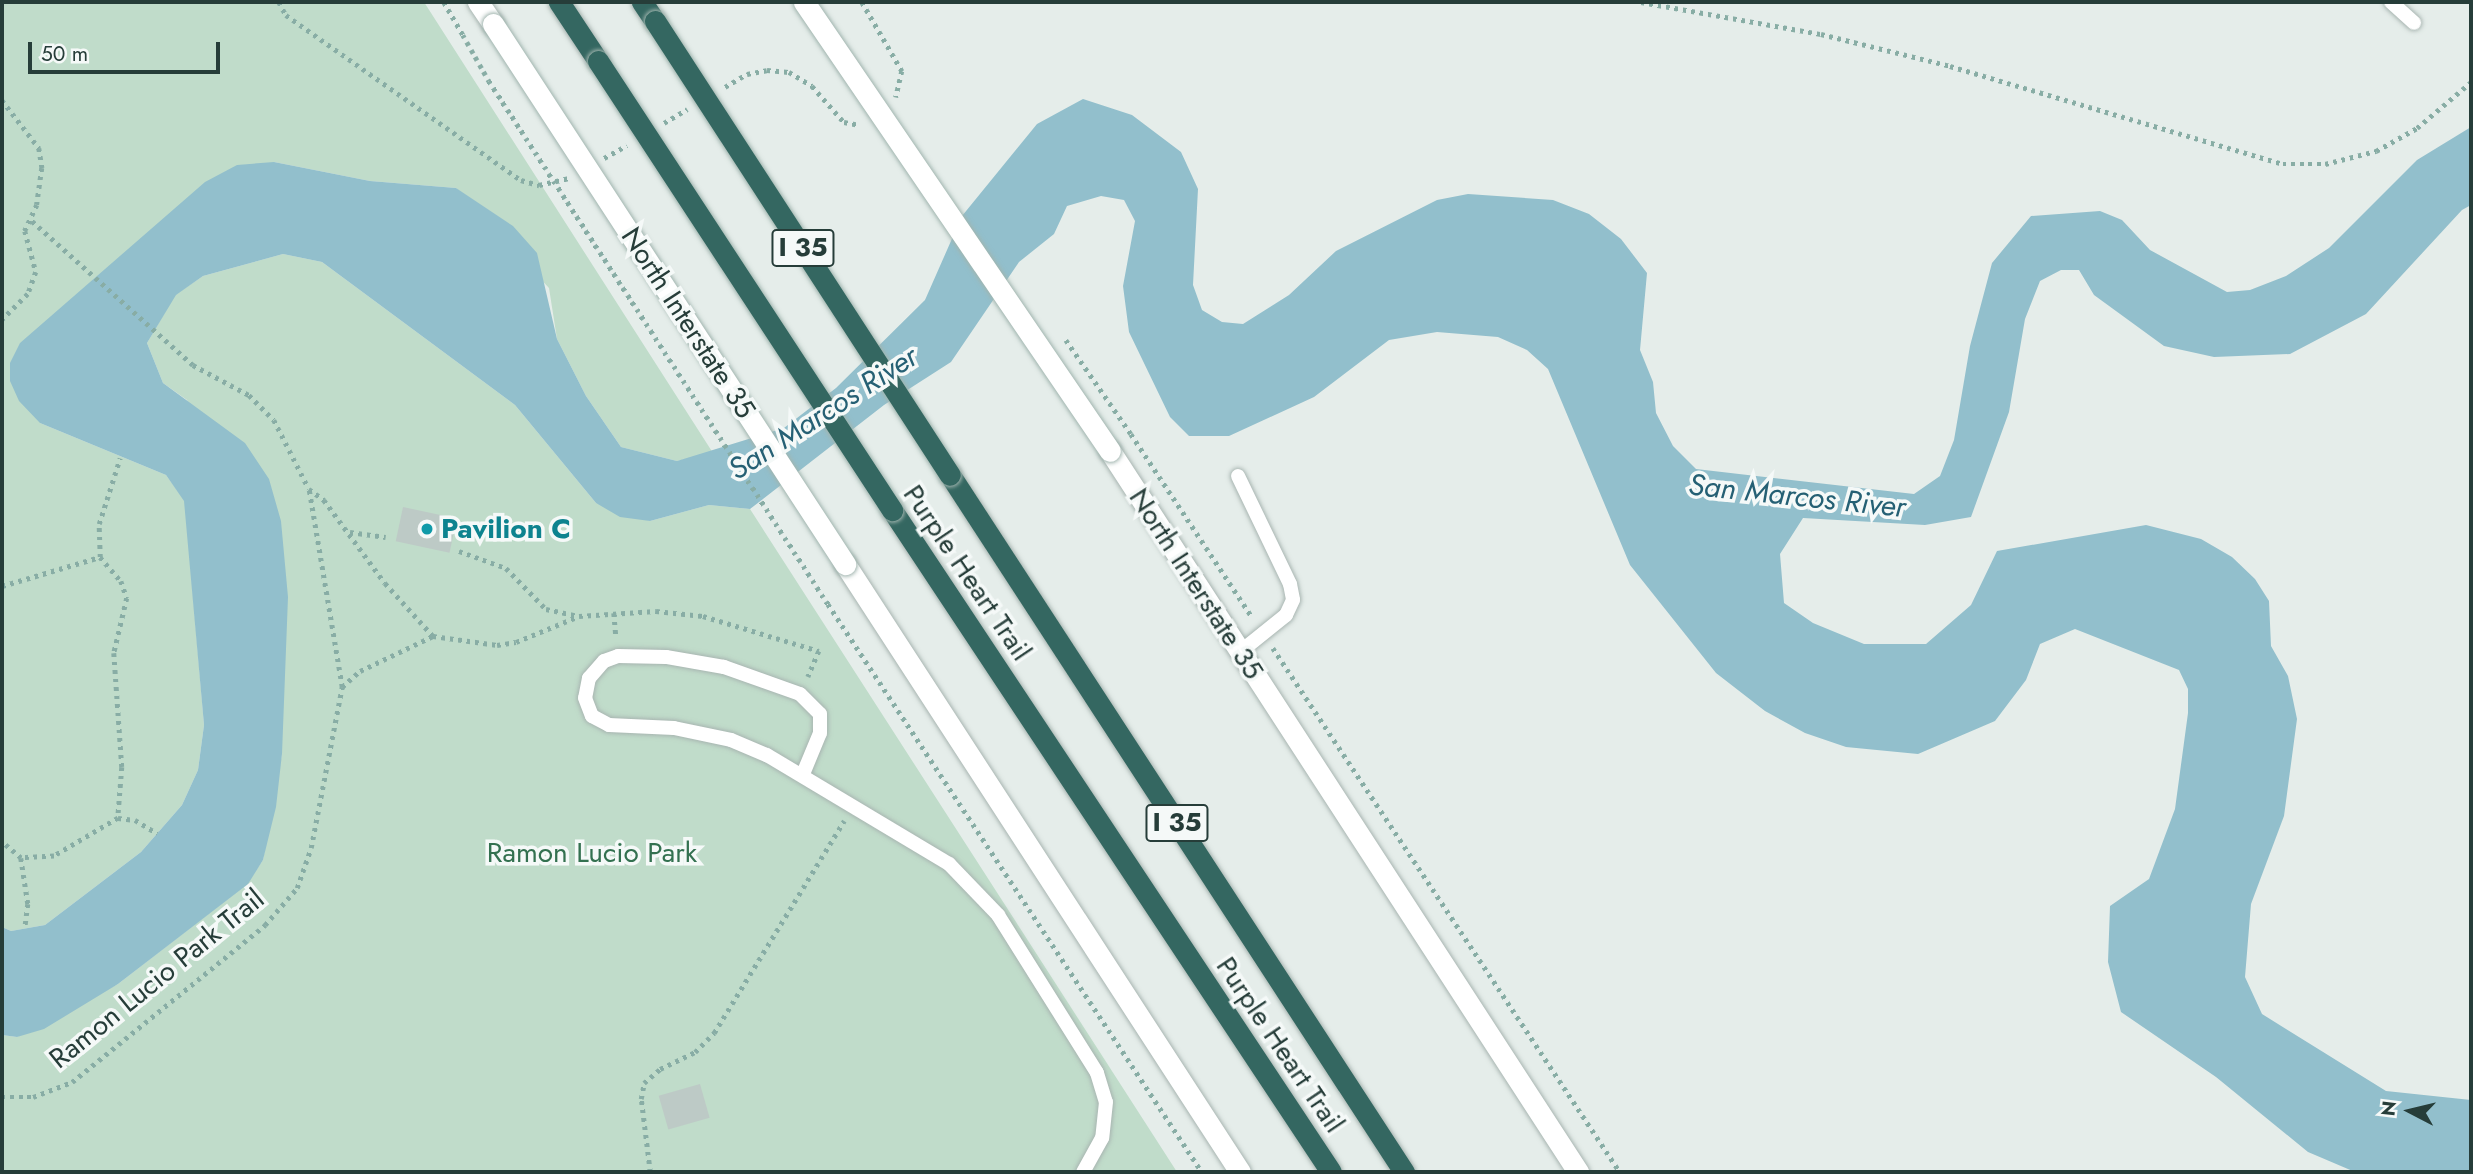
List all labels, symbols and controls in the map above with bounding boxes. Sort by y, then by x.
scale bar [32,28,224,72]
text: 50 m [41,39,88,69]
street label: North Interstate 35 [614,221,762,425]
road number: I 35 [770,226,836,270]
water label: San Marcos River [722,338,924,488]
water label: San Marcos River [1687,467,1907,525]
street label: Purple Heart Trail [896,479,1038,667]
street label: North Interstate 35 [1122,482,1270,686]
place label: Pavilion C [441,512,571,546]
marker: Pavilion C [419,521,435,537]
road number: I 35 [1144,800,1210,846]
park label: Ramon Lucio Park [487,836,697,870]
street label: Ramon Lucio Park Trail [43,882,271,1076]
street label: Purple Heart Trail [1209,951,1351,1139]
north arrow [2375,1076,2445,1146]
text: N [2374,1099,2403,1118]

